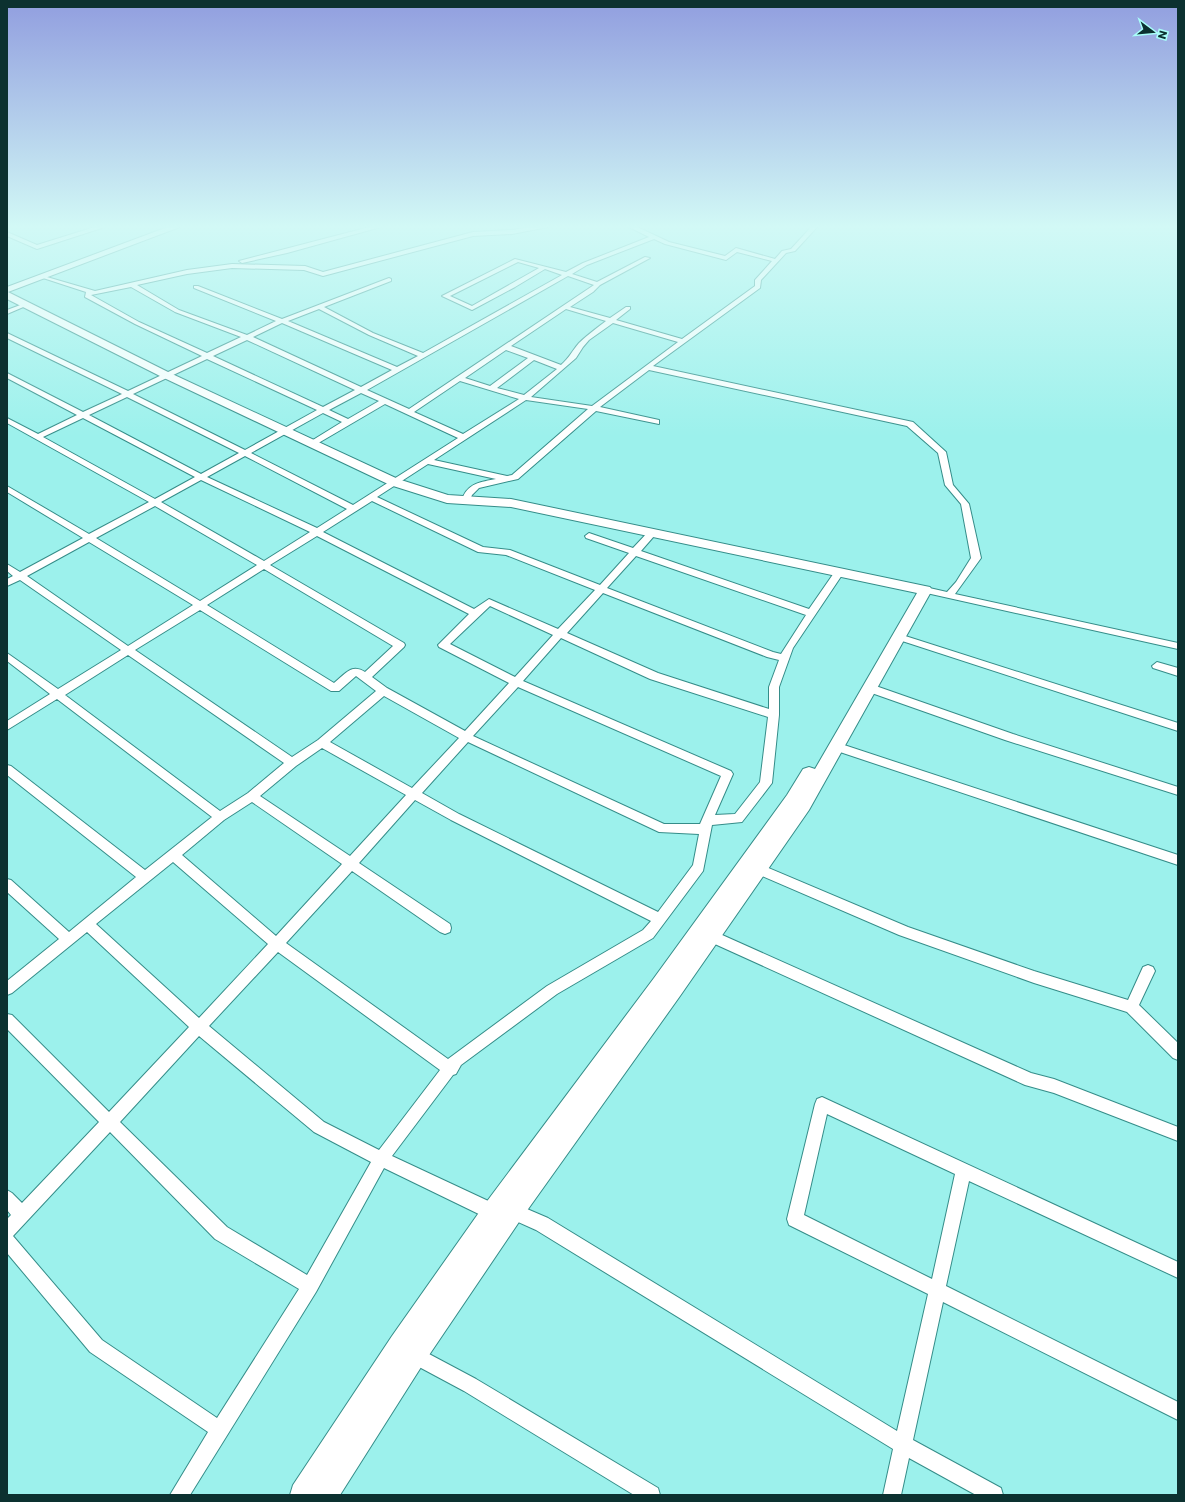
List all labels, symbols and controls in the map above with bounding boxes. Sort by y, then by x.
north arrow [1133,12,1173,52]
text: N [1154,29,1171,41]

